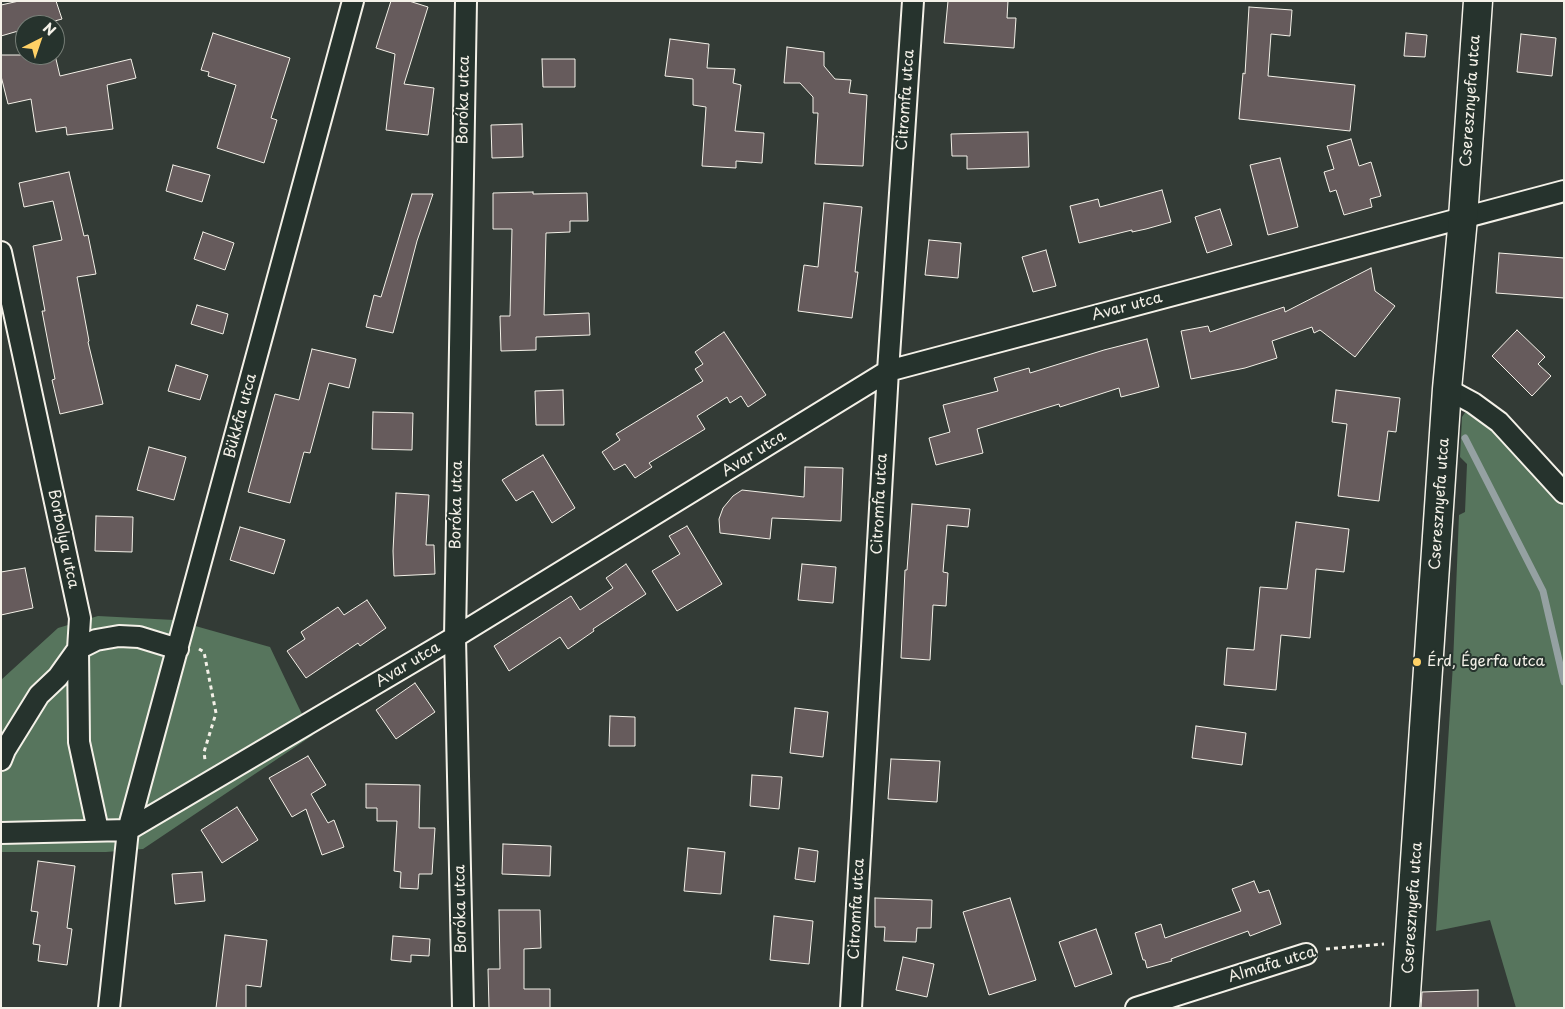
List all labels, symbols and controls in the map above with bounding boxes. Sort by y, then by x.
north arrow [15,15,65,65]
text: N [38,17,61,41]
street label: Cseresznyefa utca [1457,34,1485,168]
street label: Citromfa utca [893,49,919,151]
street label: Boróka utca [454,56,474,144]
street label: Avar utca [1090,289,1164,325]
street label: Bükkfa utca [221,372,261,460]
street label: Avar utca [719,427,789,481]
street label: Cseresznyefa utca [1426,437,1454,571]
street label: Citromfa utca [868,453,892,555]
street label: Boróka utca [447,461,467,549]
street label: Borbolya utca [44,488,82,590]
street label: Avar utca [372,639,444,691]
place label: Érd, Égerfa utca [1427,653,1545,671]
marker: Érd, Égerfa utca [1411,656,1423,668]
street label: Cseresznyefa utca [1399,841,1427,975]
street label: Citromfa utca [845,858,869,960]
street label: Boróka utca [451,865,471,953]
street label: Almafa utca [1226,943,1318,987]

